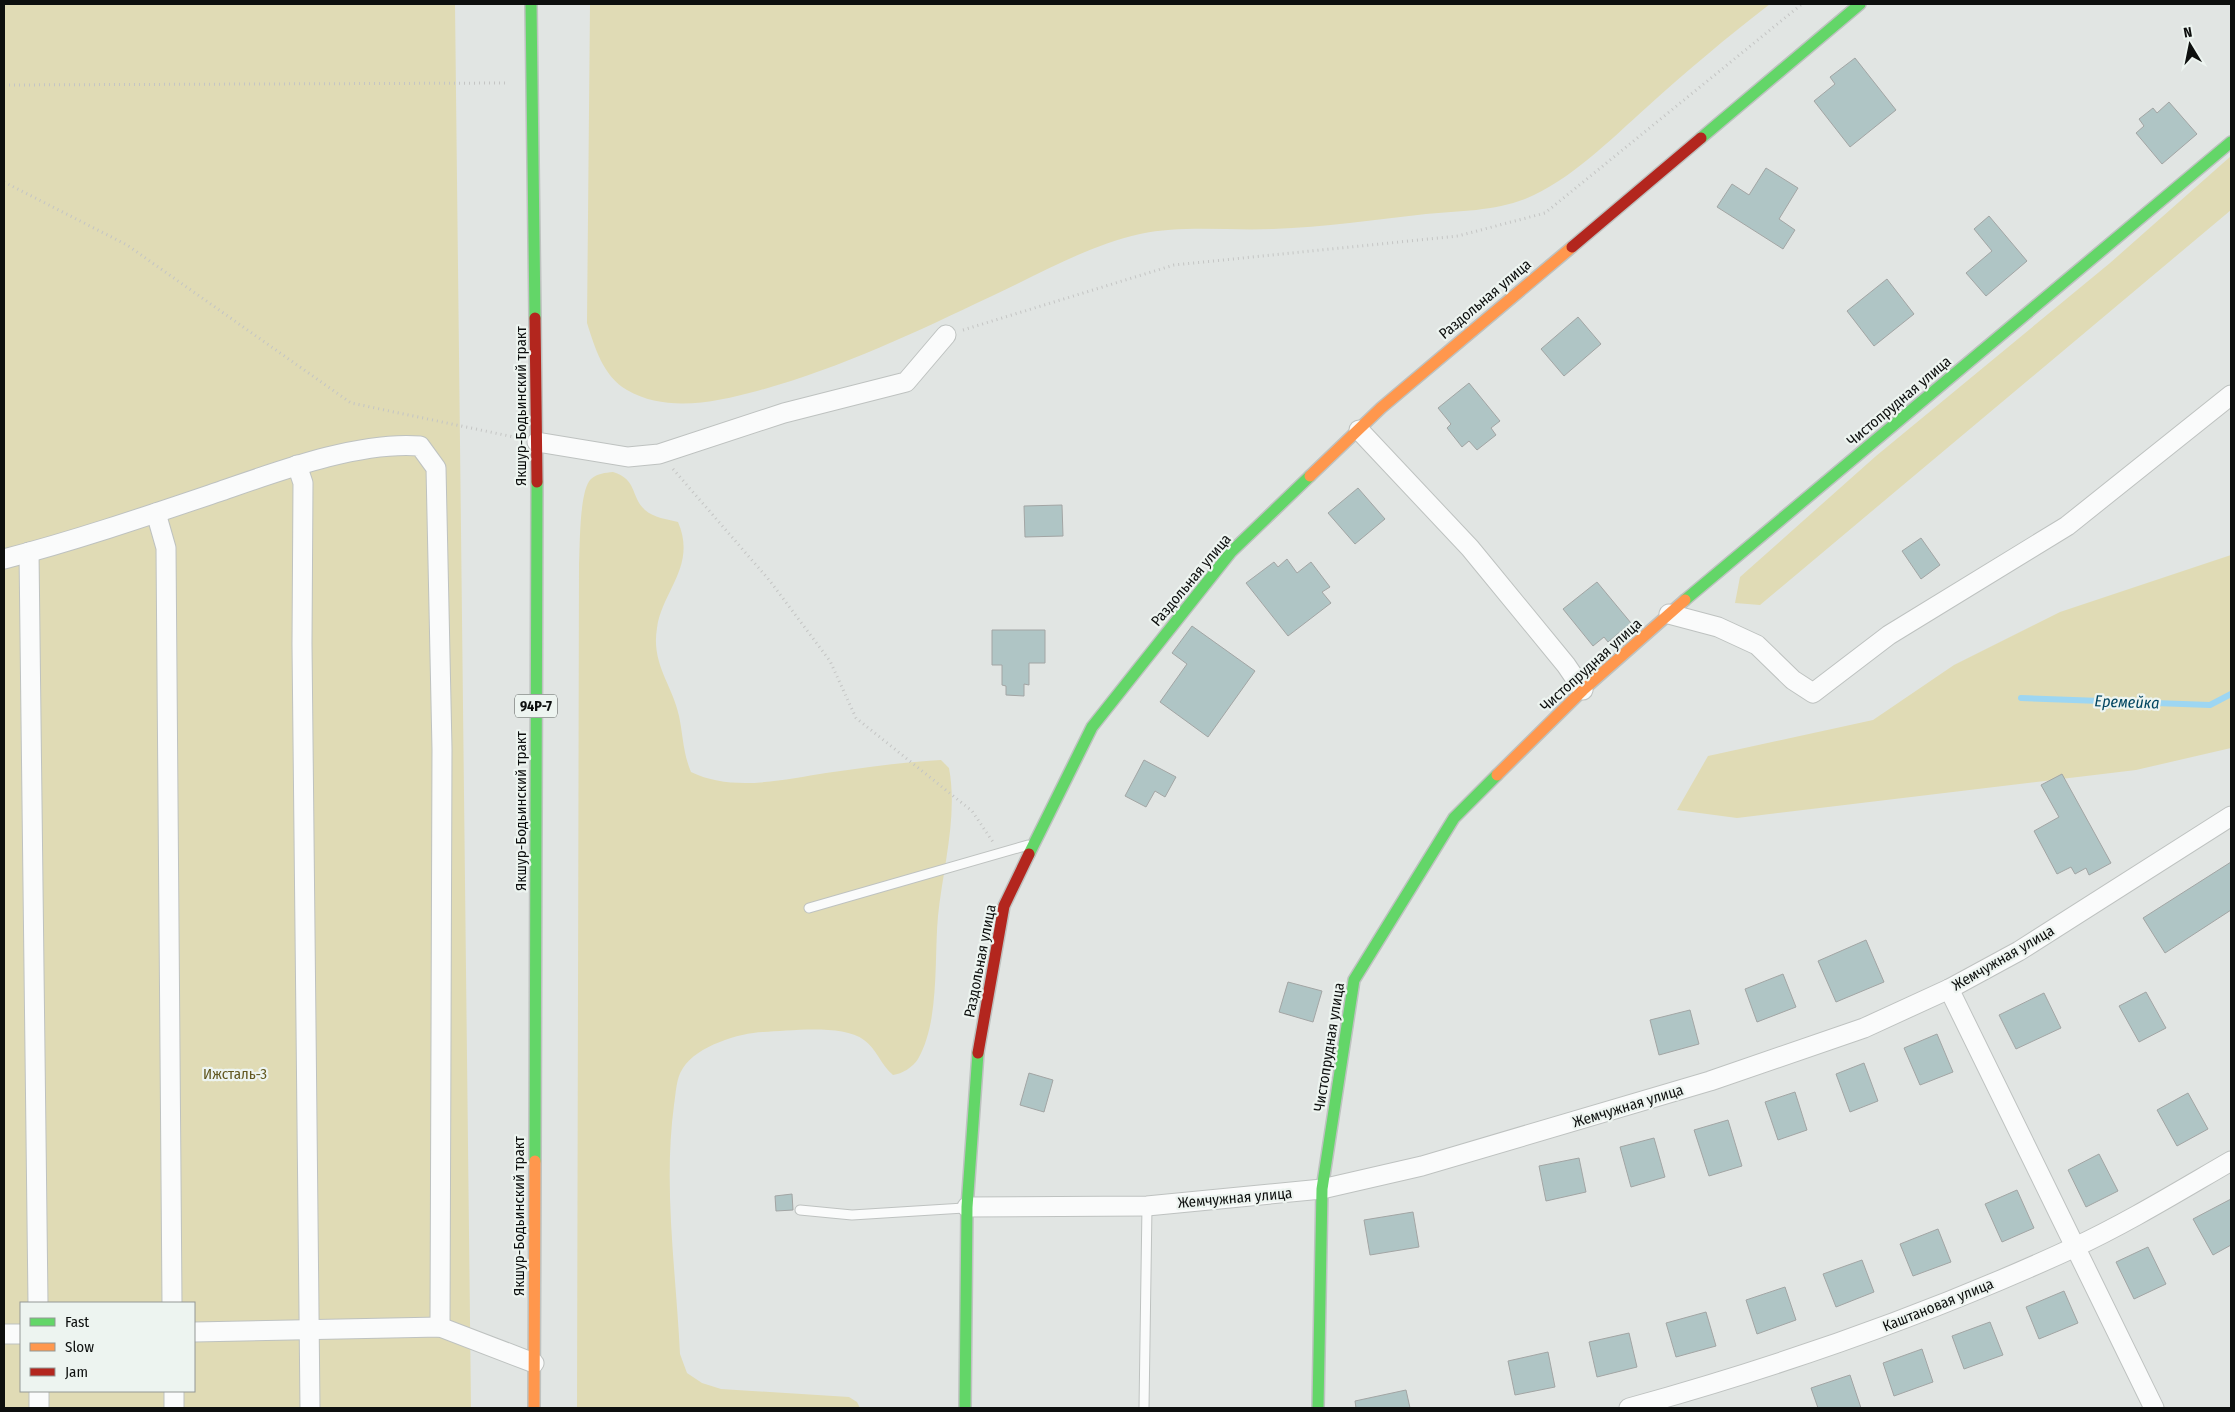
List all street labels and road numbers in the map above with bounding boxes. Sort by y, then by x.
street label: Раздольная улица [1435,255,1535,343]
street label: Якшур-Бодьинский тракт [512,325,530,486]
street label: Чистопрудная улица [1843,352,1955,450]
street label: Раздольная улица [1147,530,1235,630]
street label: Чистопрудная улица [1537,615,1645,715]
road number: 94Р-7 [515,694,557,718]
street label: Якшур-Бодьинский тракт [512,730,530,891]
street label: Раздольная улица [960,903,1000,1019]
street label: Жемчужная улица [1949,921,2057,995]
street label: Чистопрудная улица [1310,981,1348,1113]
street label: Жемчужная улица [1570,1081,1686,1131]
street label: Якшур-Бодьинский тракт [510,1135,528,1296]
street label: Жемчужная улица [1177,1184,1293,1212]
street label: Каштановая улица [1880,1275,1996,1335]

